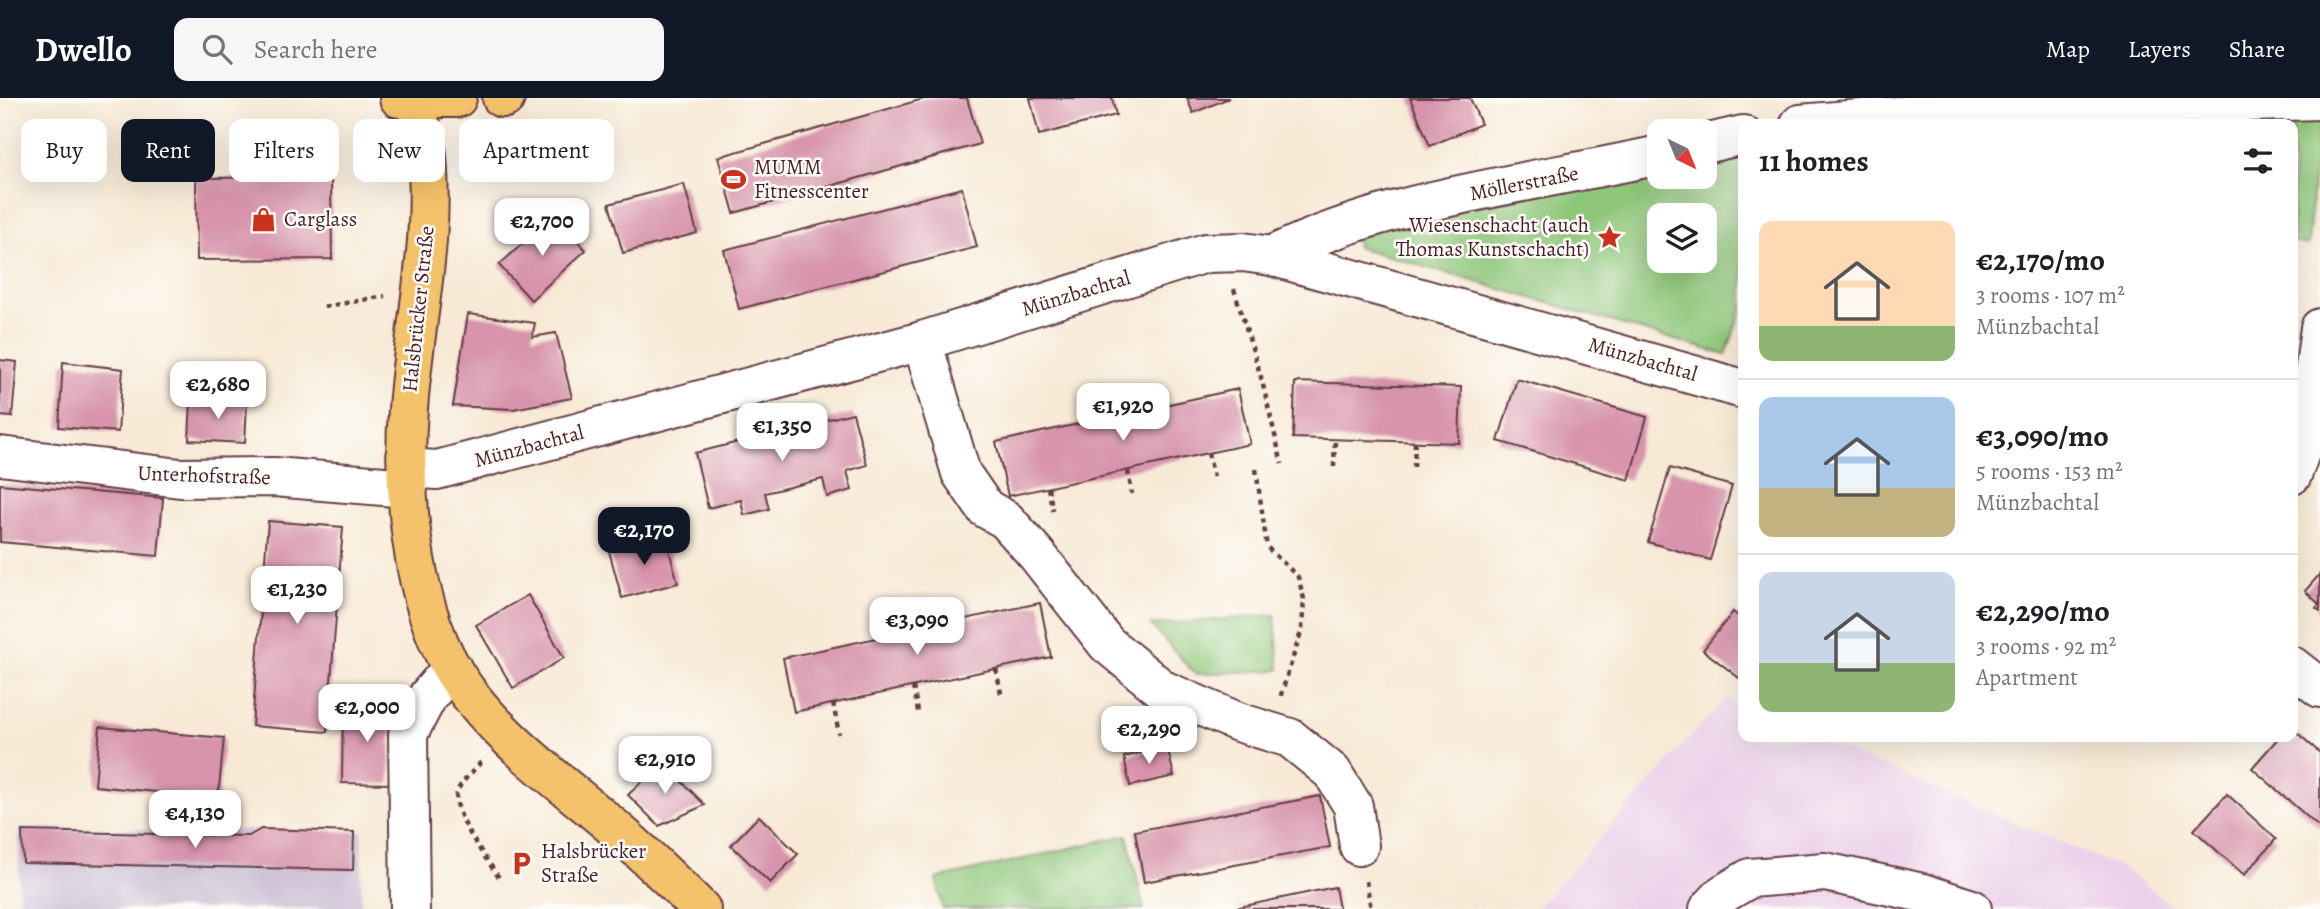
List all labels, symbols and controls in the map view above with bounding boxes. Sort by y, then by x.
search box [174,18,664,81]
text: Dwello [35,27,132,72]
icon: search [198,30,236,68]
text: Search here [254,32,377,67]
text: Map [2046,33,2090,65]
text: Layers [2128,33,2191,65]
text: Share [2229,33,2285,65]
chip: Buy [21,119,107,182]
chip: Rent [121,119,215,182]
chip: Filters [229,119,339,182]
chip: New [353,119,445,182]
chip: Apartment [459,119,614,182]
north arrow [1647,119,1717,189]
map controls [1647,119,1717,273]
text: 11 homes [1759,141,1869,181]
icon: filters [2239,142,2277,180]
place label: MUMM Fitnesscenter [754,153,869,205]
street label: Möllerstraße [1467,159,1581,207]
sports icon: MUMM Fitnesscenter [720,165,748,193]
pin: €2,700 [485,198,599,258]
button: layers [1647,203,1717,273]
shop icon: Carglass [250,205,278,233]
place label: Carglass [284,205,357,233]
text: €2,700 [510,205,574,236]
place label: Wiesenschacht (auch Thomas Kunstschacht) [1396,211,1589,263]
place icon: Wiesenschacht (auch Thomas Kunstschacht) [1595,223,1623,251]
street label: Halsbrücker Straße [395,225,441,393]
text: €2,170/mo [1976,240,2105,280]
icon: home [1815,249,1899,333]
street label: Münzbachtal [1018,263,1134,323]
text: 3 rooms · 107 m² [1976,280,2125,311]
text: Münzbachtal [1976,311,2099,342]
street label: Münzbachtal [1585,330,1701,388]
pin: €2,680 [161,362,275,421]
text: €2,680 [186,368,250,399]
pin: €1,920 [1066,384,1180,443]
text: €1,920 [1093,390,1153,421]
pin: €1,350 [725,404,839,463]
text: €1,350 [753,410,811,441]
text: €3,090/mo [1976,416,2109,456]
street label: Münzbachtal [471,418,587,474]
icon: home [1815,425,1899,509]
text: 5 rooms · 153 m² [1976,456,2123,487]
street label: Unterhofstraße [137,459,271,491]
text: Münzbachtal [1976,487,2099,518]
pin: €2,170 [587,508,701,567]
text: €2,170 [614,514,674,545]
pin: €1,230 [240,566,354,626]
text: €1,230 [267,573,327,604]
text: €2,290/mo [1976,591,2110,631]
pin: €3,090 [860,598,974,657]
icon: home [1815,600,1899,684]
text: €3,090 [885,604,949,635]
text: 3 rooms · 92 m² [1976,631,2116,662]
text: Apartment [1976,662,2078,693]
pin: €2,000 [310,684,424,744]
text: €2,000 [334,691,400,722]
pin: €2,290 [1092,706,1206,766]
text: €2,290 [1117,713,1181,744]
pin: €2,910 [608,736,722,796]
text: €2,910 [635,743,695,774]
pin: €4,130 [138,790,252,850]
text: €4,130 [165,797,225,828]
place label: Halsbrücker Straße [541,837,646,889]
parking icon: Halsbrücker Straße [507,849,535,877]

